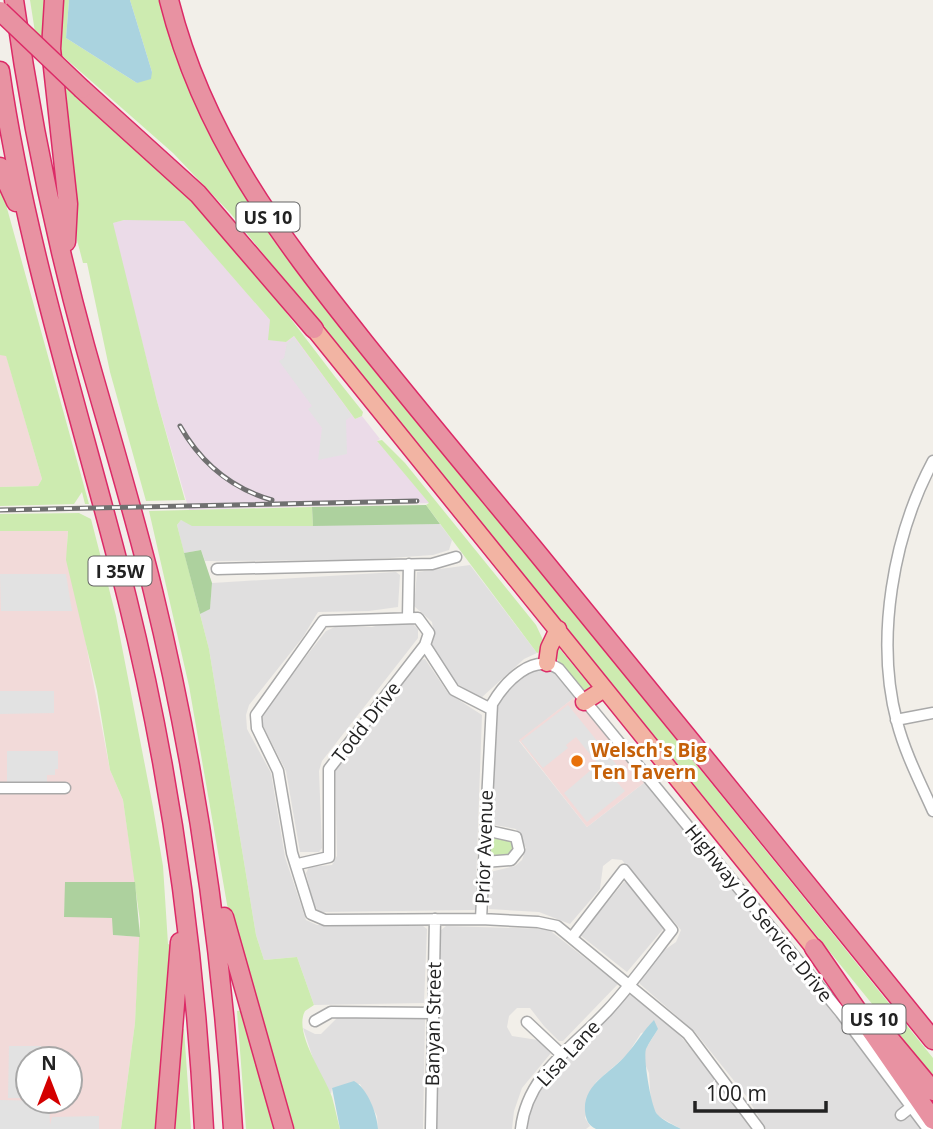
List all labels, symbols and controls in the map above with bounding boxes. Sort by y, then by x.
road number: US 10 [236,202,300,232]
road number: I 35W [88,556,152,586]
street label: Todd Drive [326,676,406,768]
place label: Welsch's Big Ten Tavern [591,737,707,785]
marker: Welsch's Big Ten Tavern [569,753,585,769]
street label: Prior Avenue [469,789,499,905]
street label: Highway 10 Service Drive [679,819,839,1007]
street label: Banyan Street [419,961,447,1086]
road number: US 10 [842,1004,906,1034]
street label: Lisa Lane [531,1014,605,1092]
north arrow [14,1045,84,1115]
text: N [41,1050,57,1076]
scale bar [695,1070,826,1114]
text: 100 m [706,1079,767,1107]

